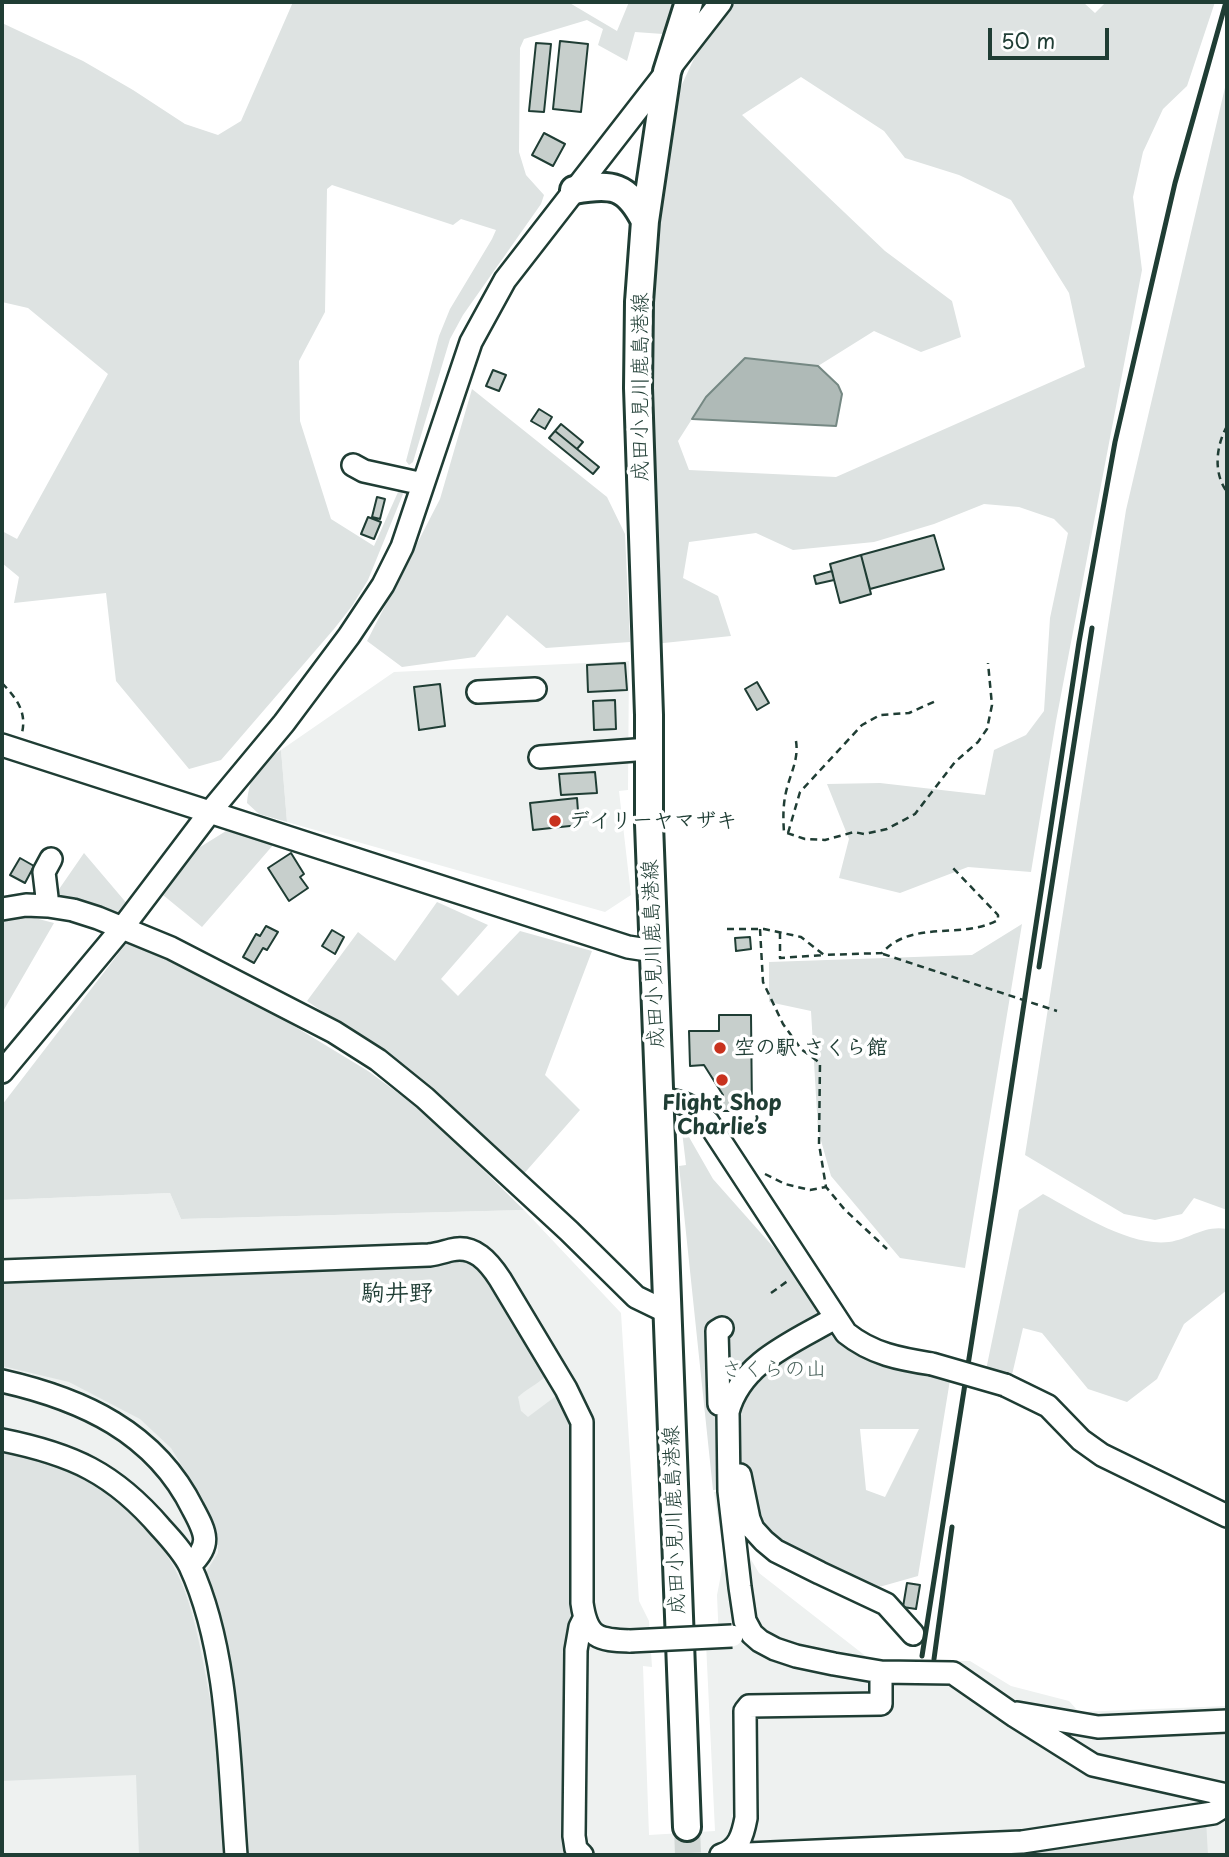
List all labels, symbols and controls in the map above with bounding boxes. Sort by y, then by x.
scale bar [991,14,1112,58]
text: 50 m [1001,24,1055,56]
street label: 成田小見川鹿島港線 [628,293,654,481]
place label: デイリーヤマザキ [569,808,737,834]
marker: デイリーヤマザキ [547,813,563,829]
street label: 成田小見川鹿島港線 [638,859,670,1049]
place label: 空の駅 さくら館 [734,1035,888,1061]
marker: 空の駅 さくら館 [712,1040,728,1056]
marker: Flight Shop Charlie’s [714,1072,730,1088]
place label: Flight Shop Charlie’s [662,1091,782,1141]
district label: 駒井野 [361,1280,433,1308]
park label: さくらの山 [722,1357,826,1383]
street label: 成田小見川鹿島港線 [659,1425,691,1615]

